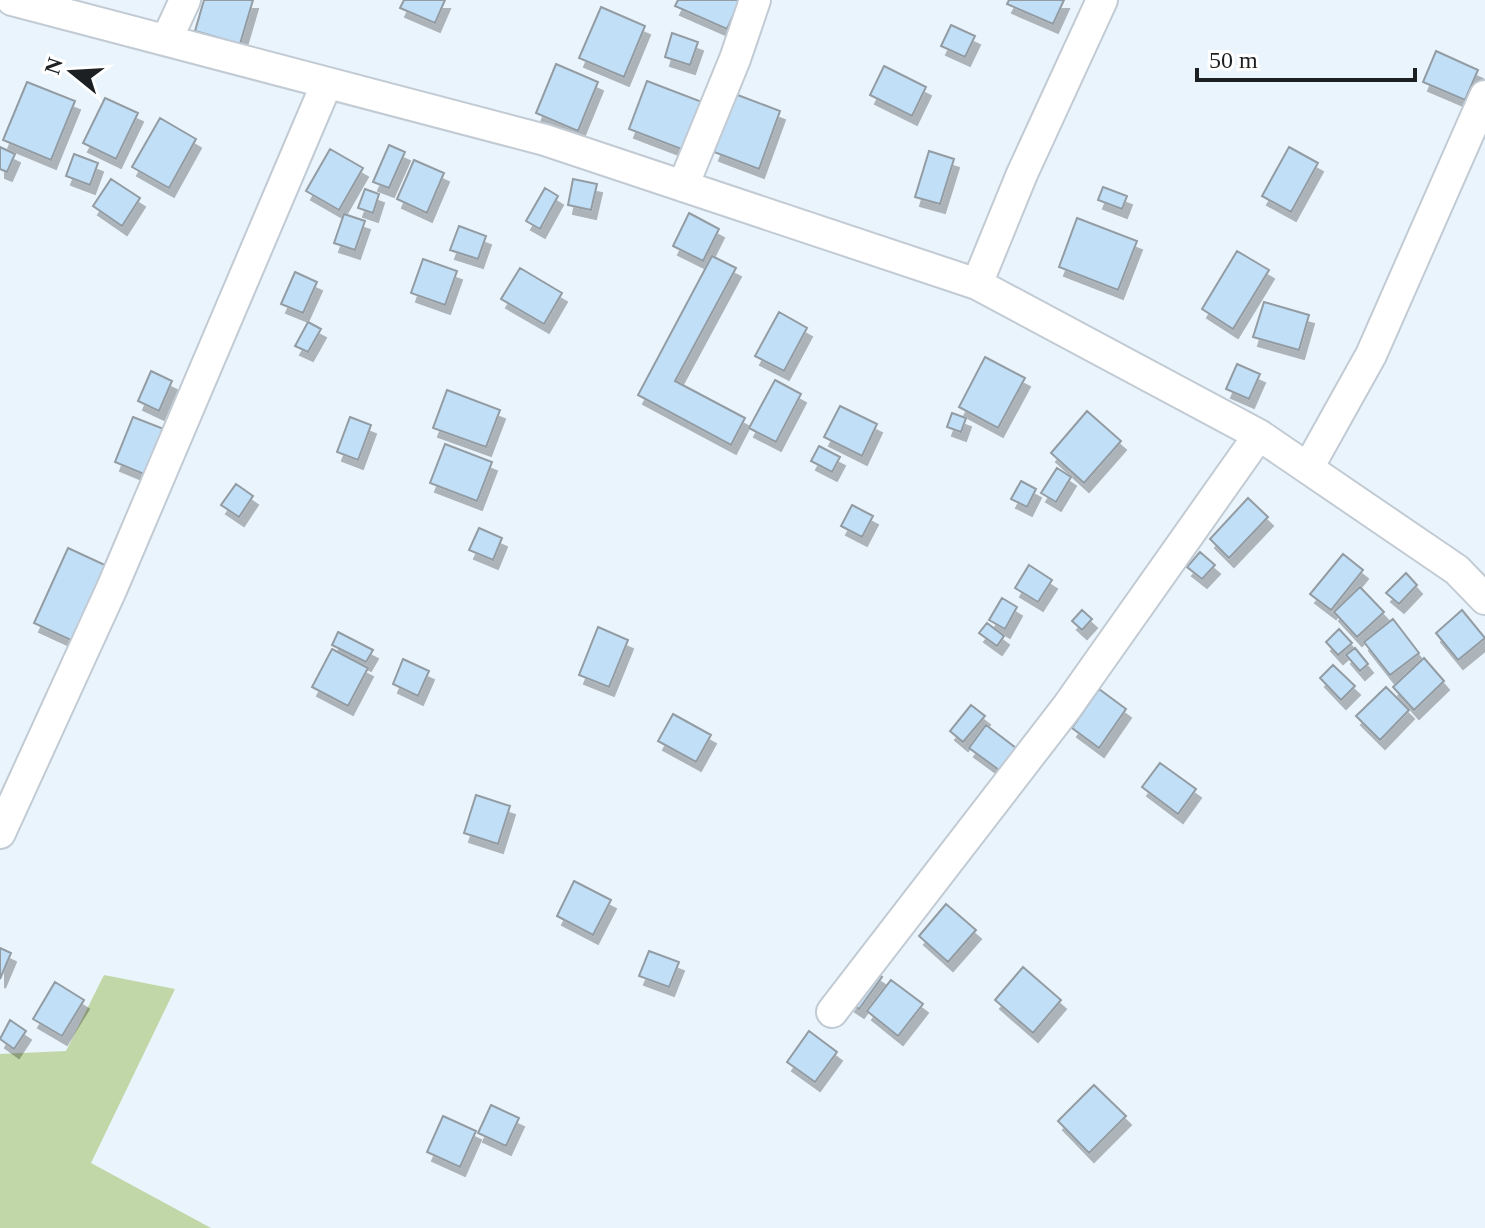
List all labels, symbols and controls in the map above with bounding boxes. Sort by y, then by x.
north arrow [32,32,112,112]
scale bar [1197,32,1415,82]
text: 50 m [1209,47,1258,73]
text: N [39,54,68,77]

